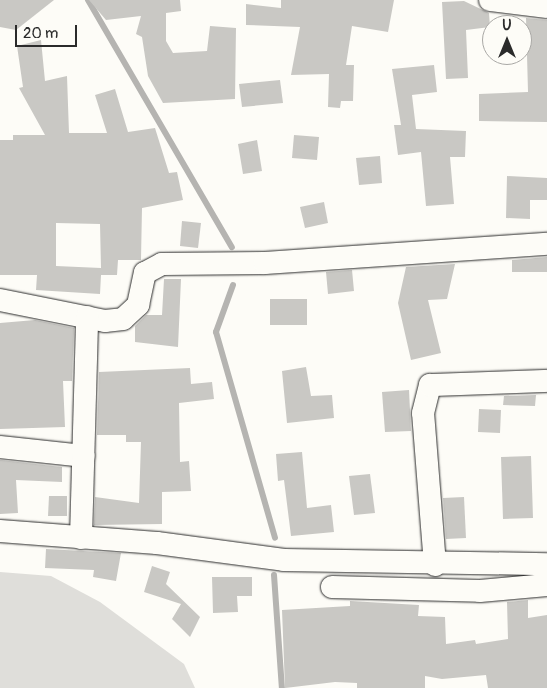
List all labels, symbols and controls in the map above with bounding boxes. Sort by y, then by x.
scale bar [18,15,80,47]
north arrow [482,15,532,65]
text: U [502,17,512,34]
text: 20 m [23,24,58,43]

